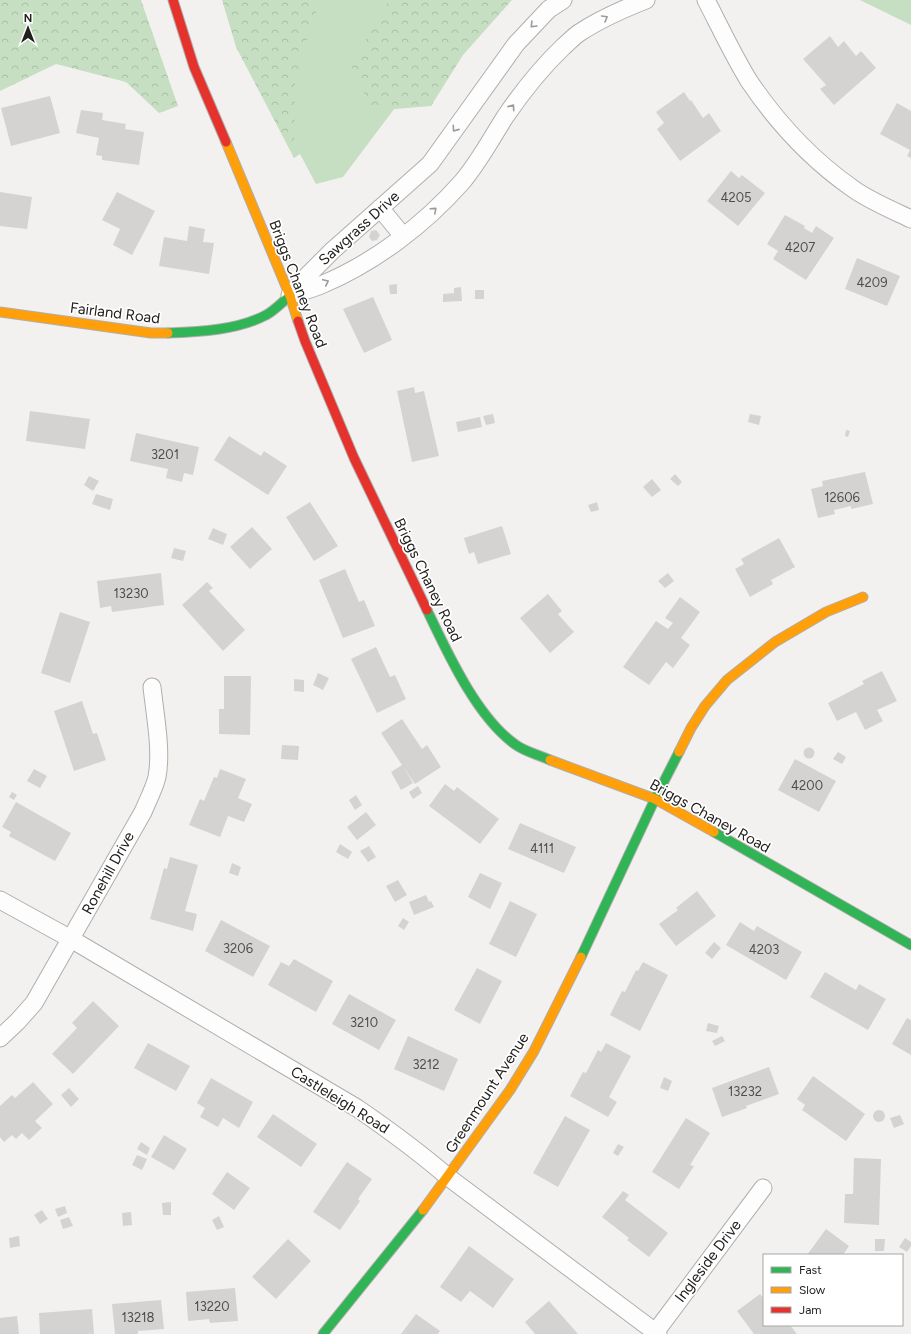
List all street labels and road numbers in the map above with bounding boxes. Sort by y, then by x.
street label: Sawgrass Drive [315,187,403,269]
street label: Briggs Chaney Road [265,218,331,350]
street label: Fairland Road [69,299,161,327]
street label: Briggs Chaney Road [390,515,466,645]
street label: Briggs Chaney Road [646,775,774,857]
street label: Ronehill Drive [78,829,138,917]
street label: Greenmount Avenue [441,1030,533,1156]
street label: Castleleigh Road [287,1062,393,1138]
street label: Ingleside Drive [671,1216,745,1306]

